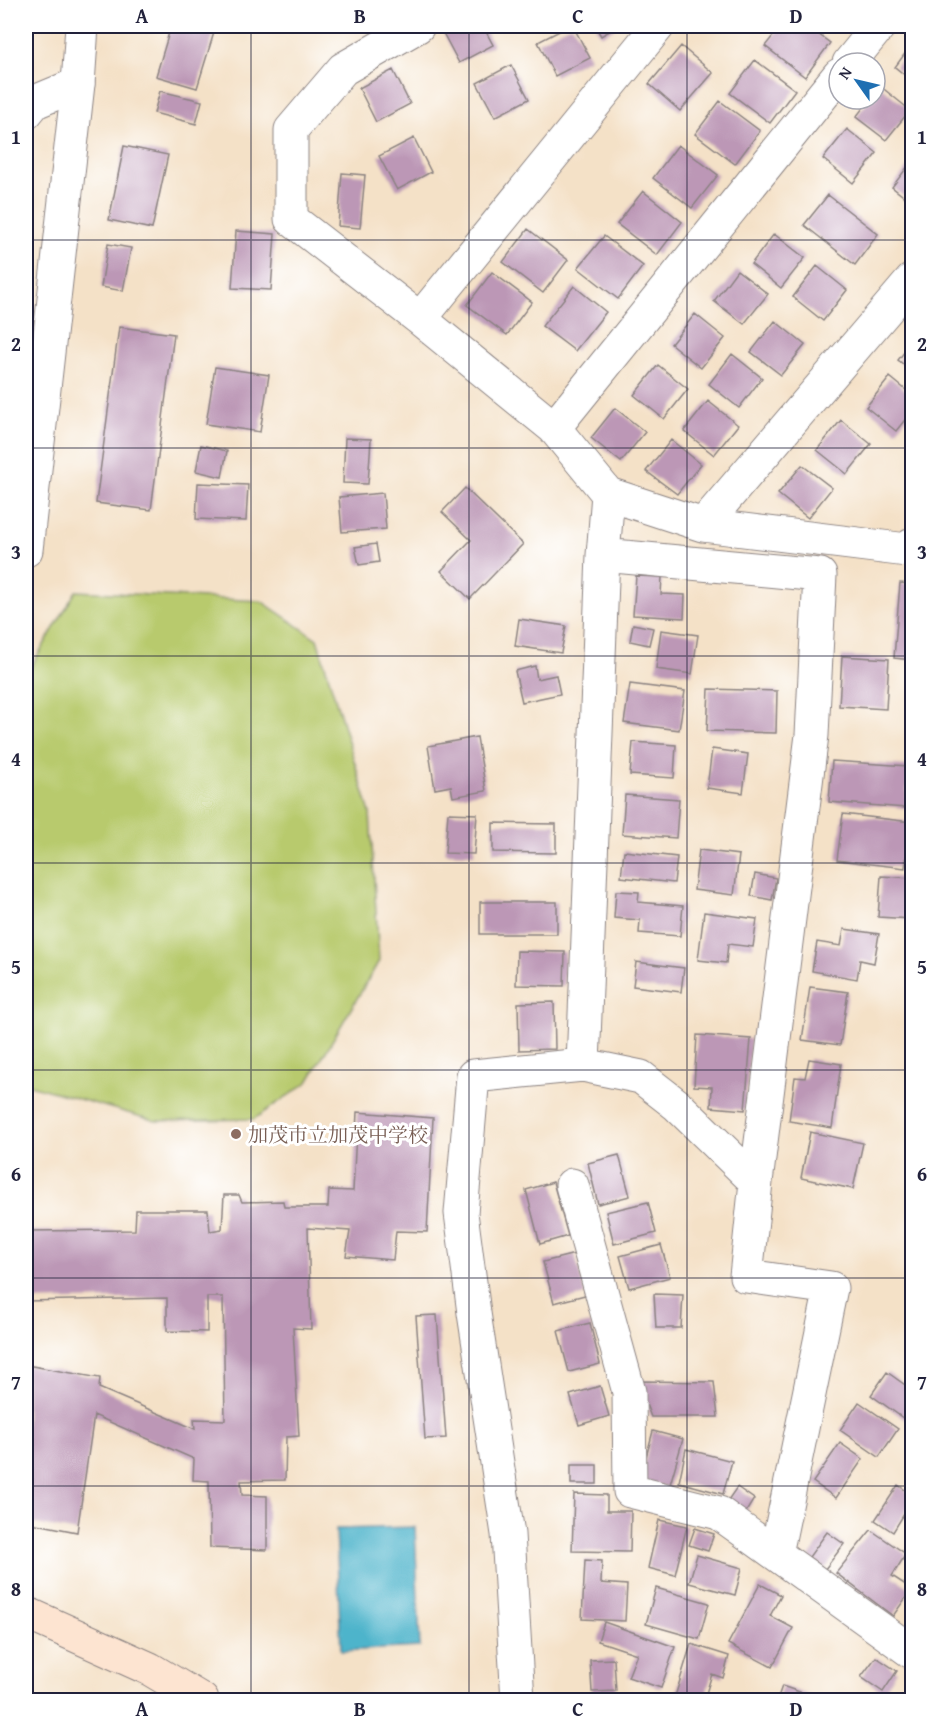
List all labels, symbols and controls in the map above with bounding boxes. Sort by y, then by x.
text: A [136,1,149,30]
text: B [354,1,366,30]
text: C [572,1,584,30]
text: D [789,1,803,30]
north arrow [827,51,887,111]
text: N [832,61,858,84]
text: 1 [11,122,21,151]
text: 1 [917,122,927,151]
text: 2 [11,329,21,358]
text: 2 [917,329,927,358]
text: 3 [11,537,21,566]
text: 3 [917,537,927,566]
text: 4 [11,744,21,773]
text: 4 [917,744,927,773]
text: 5 [11,952,21,981]
text: 5 [917,952,927,981]
place label: 加茂市立加茂中学校 [248,1120,428,1149]
marker: 加茂市立加茂中学校 [229,1127,243,1141]
text: 6 [11,1159,21,1188]
text: 6 [917,1159,927,1188]
text: 7 [11,1367,21,1396]
text: 7 [917,1367,927,1396]
text: 8 [11,1574,21,1603]
text: 8 [917,1574,927,1603]
text: A [136,1694,149,1723]
text: B [354,1694,366,1723]
text: C [572,1694,584,1723]
text: D [789,1694,803,1723]

